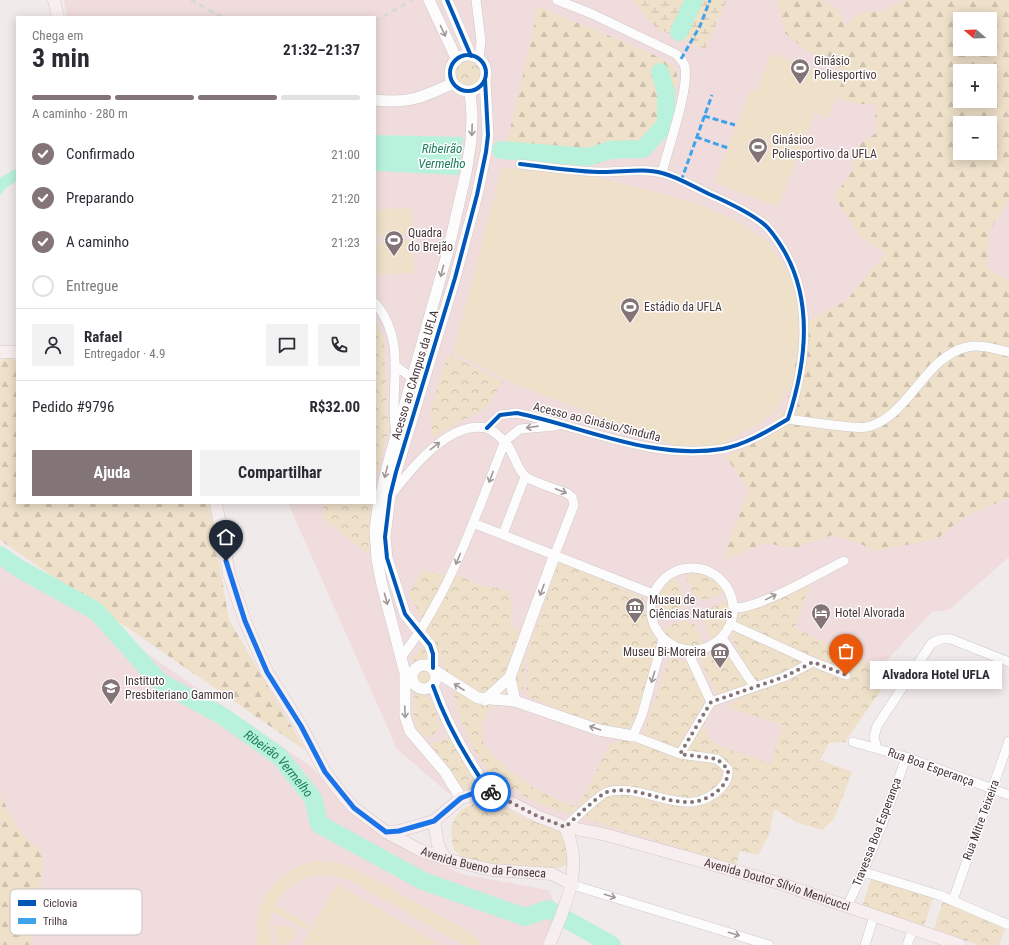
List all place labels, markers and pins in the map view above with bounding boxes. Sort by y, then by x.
place label: Ginásio Poliesportivo [814,54,876,82]
sports icon: Ginásio Poliesportivo [789,57,811,85]
place label: Ginásioo Poliesportivo da UFLA [772,133,877,161]
sports icon: Ginásioo Poliesportivo da UFLA [747,136,769,164]
place label: Quadra do Brejão [408,226,453,254]
sports icon: Quadra do Brejão [383,229,405,257]
sports icon: Estádio da UFLA [619,296,641,324]
place label: Estádio da UFLA [644,300,722,314]
pin [209,520,243,561]
place label: Museu de Ciências Naturais [649,593,732,621]
museum icon: Museu de Ciências Naturais [624,596,646,624]
hotel icon: Hotel Alvorada [810,602,832,630]
place label: Hotel Alvorada [835,606,905,620]
pin [829,634,863,675]
museum icon: Museu Bi-Moreira [709,641,731,669]
place label: Museu Bi-Moreira [623,645,706,659]
callout: Alvadora Hotel UFLA [870,661,1002,689]
place label: Instituto Presbiteriano Gammon [125,674,234,702]
school or university icon: Instituto Presbiteriano Gammon [100,677,122,705]

